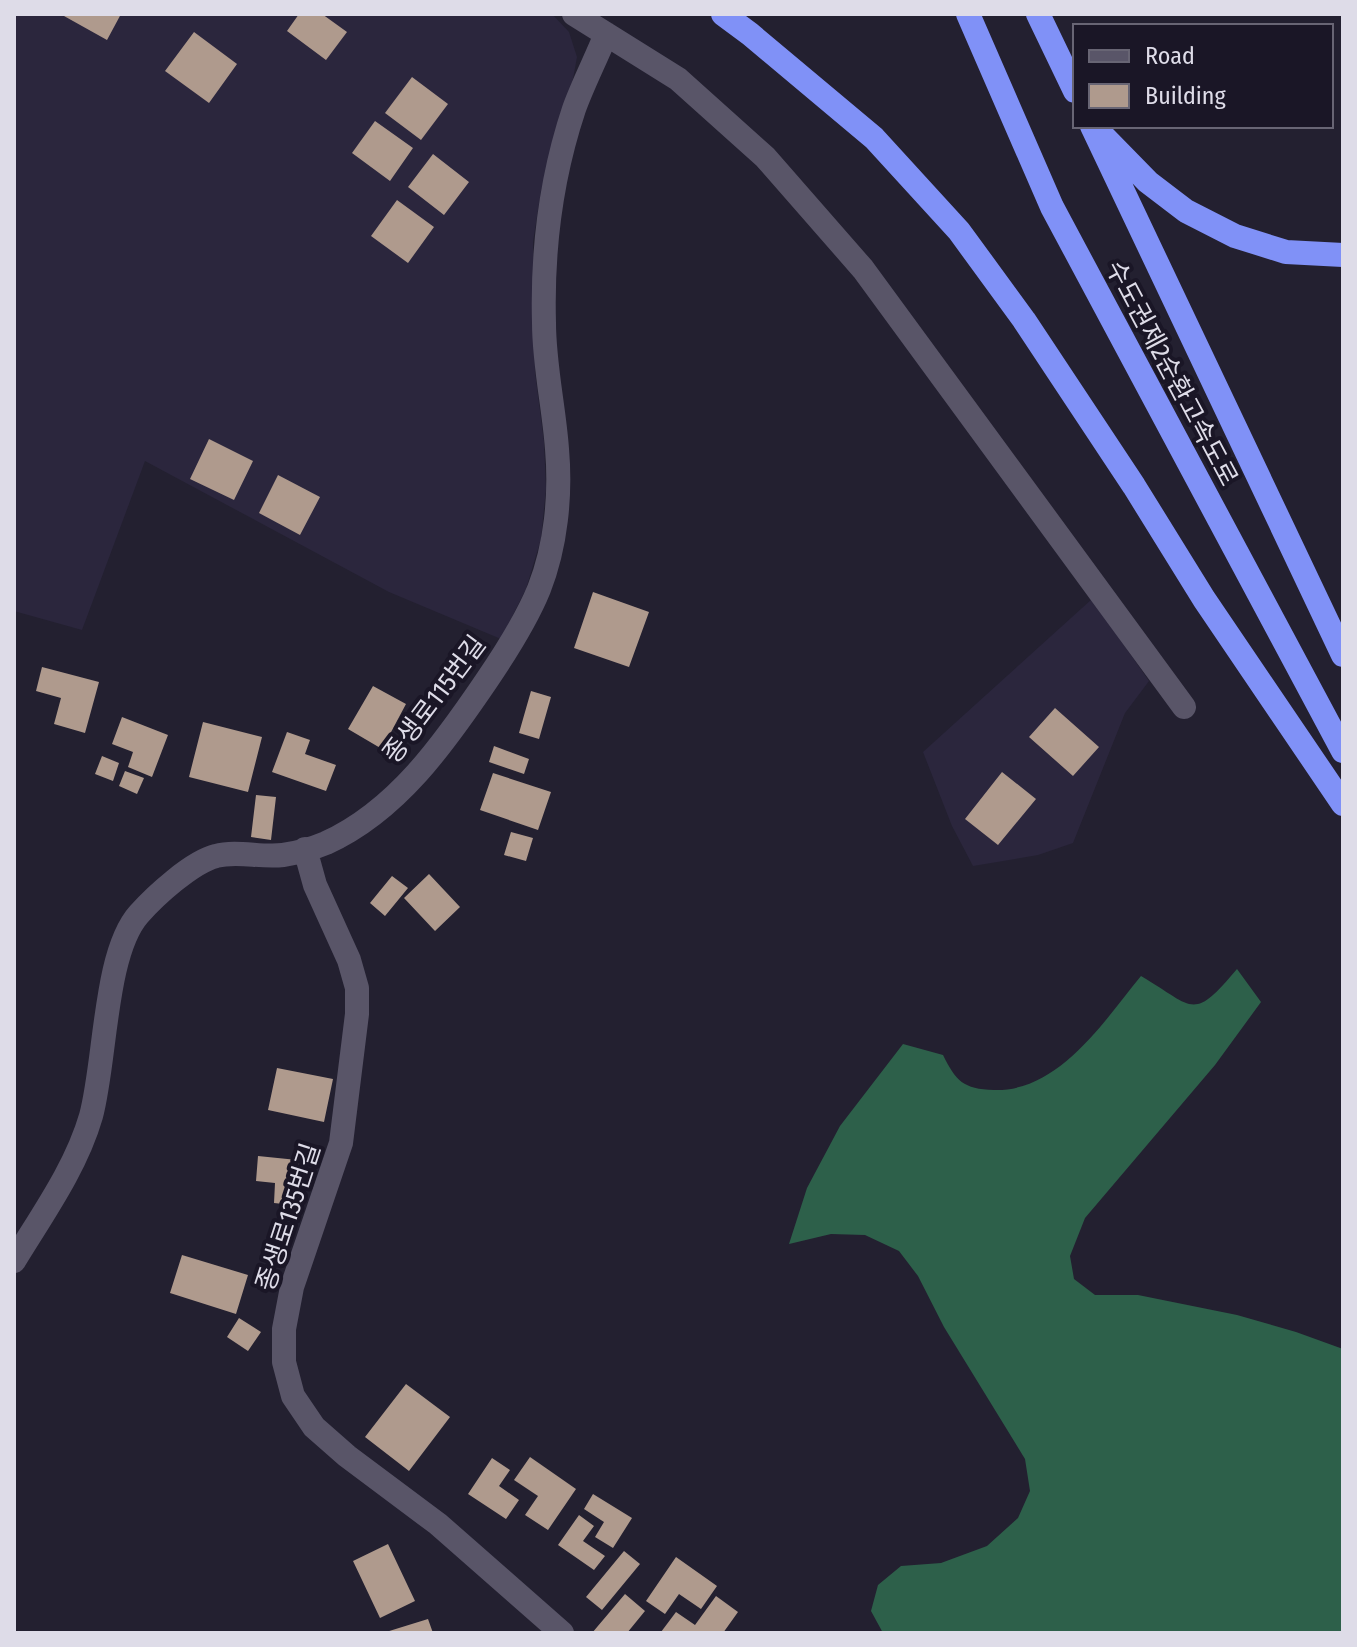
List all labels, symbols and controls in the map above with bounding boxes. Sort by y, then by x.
legend [1073,24,1333,128]
text: Road [1145,42,1195,70]
text: Building [1145,82,1227,110]
street label: 수도권제2순환고속도로 [1099,255,1244,491]
street label: 종생로115번길 [376,629,492,769]
street label: 종생로135번길 [250,1139,327,1295]

